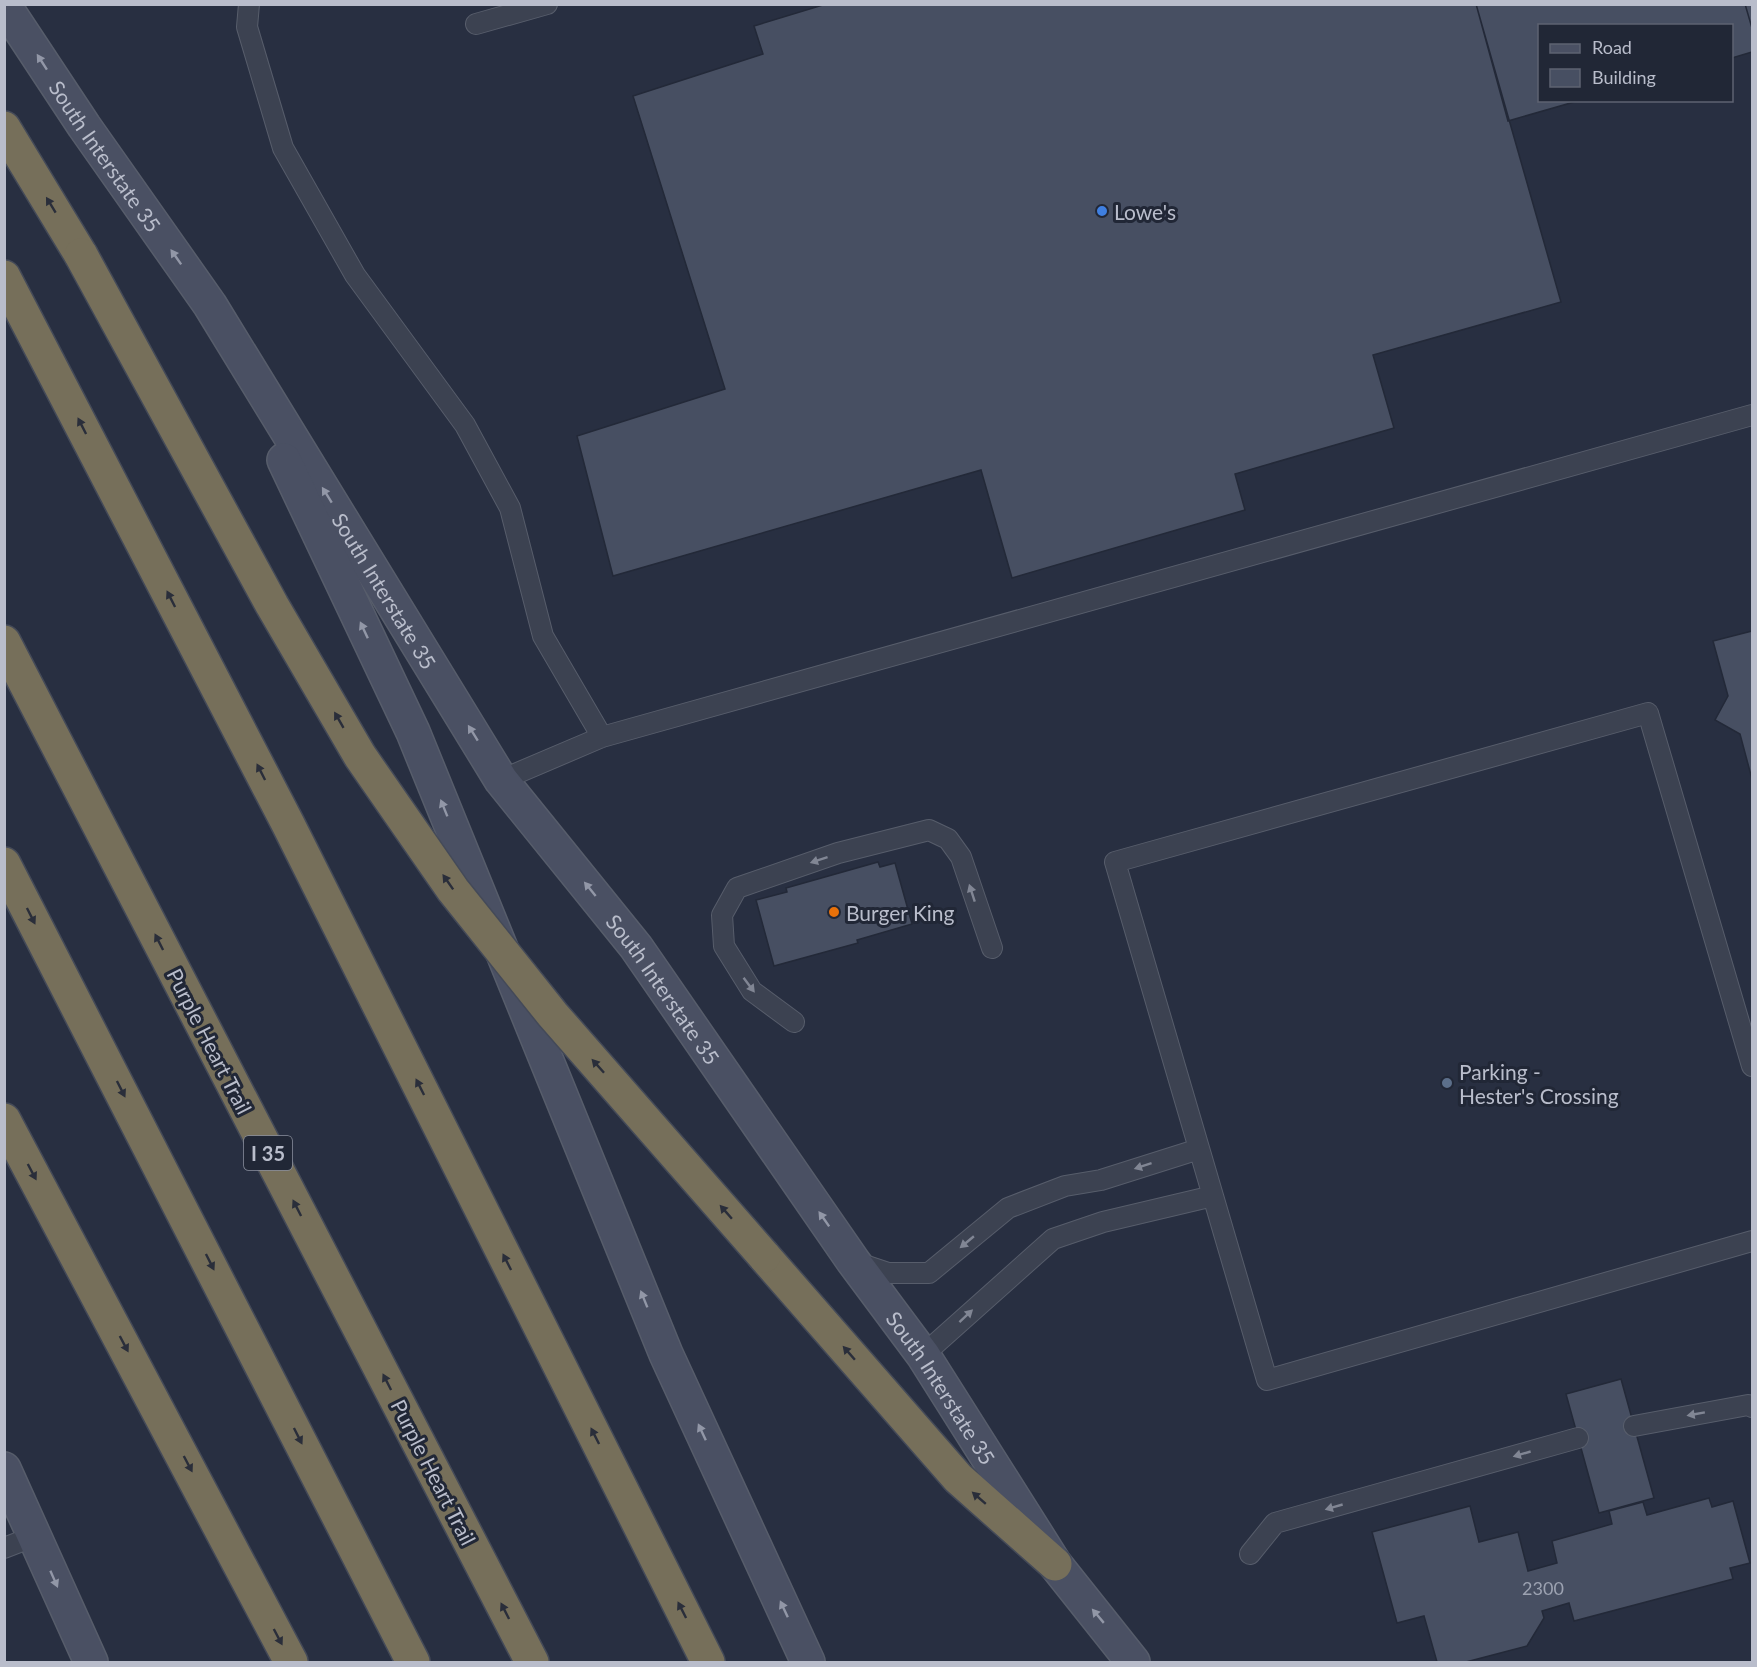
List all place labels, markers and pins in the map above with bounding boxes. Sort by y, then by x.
place label: Lowe's [1114,199,1176,224]
marker: Lowe's [1095,204,1109,218]
place label: Burger King [846,900,955,925]
marker: Burger King [827,905,841,919]
place label: Parking - Hester's Crossing [1459,1059,1619,1108]
marker: Parking - Hester's Crossing [1440,1076,1454,1090]

